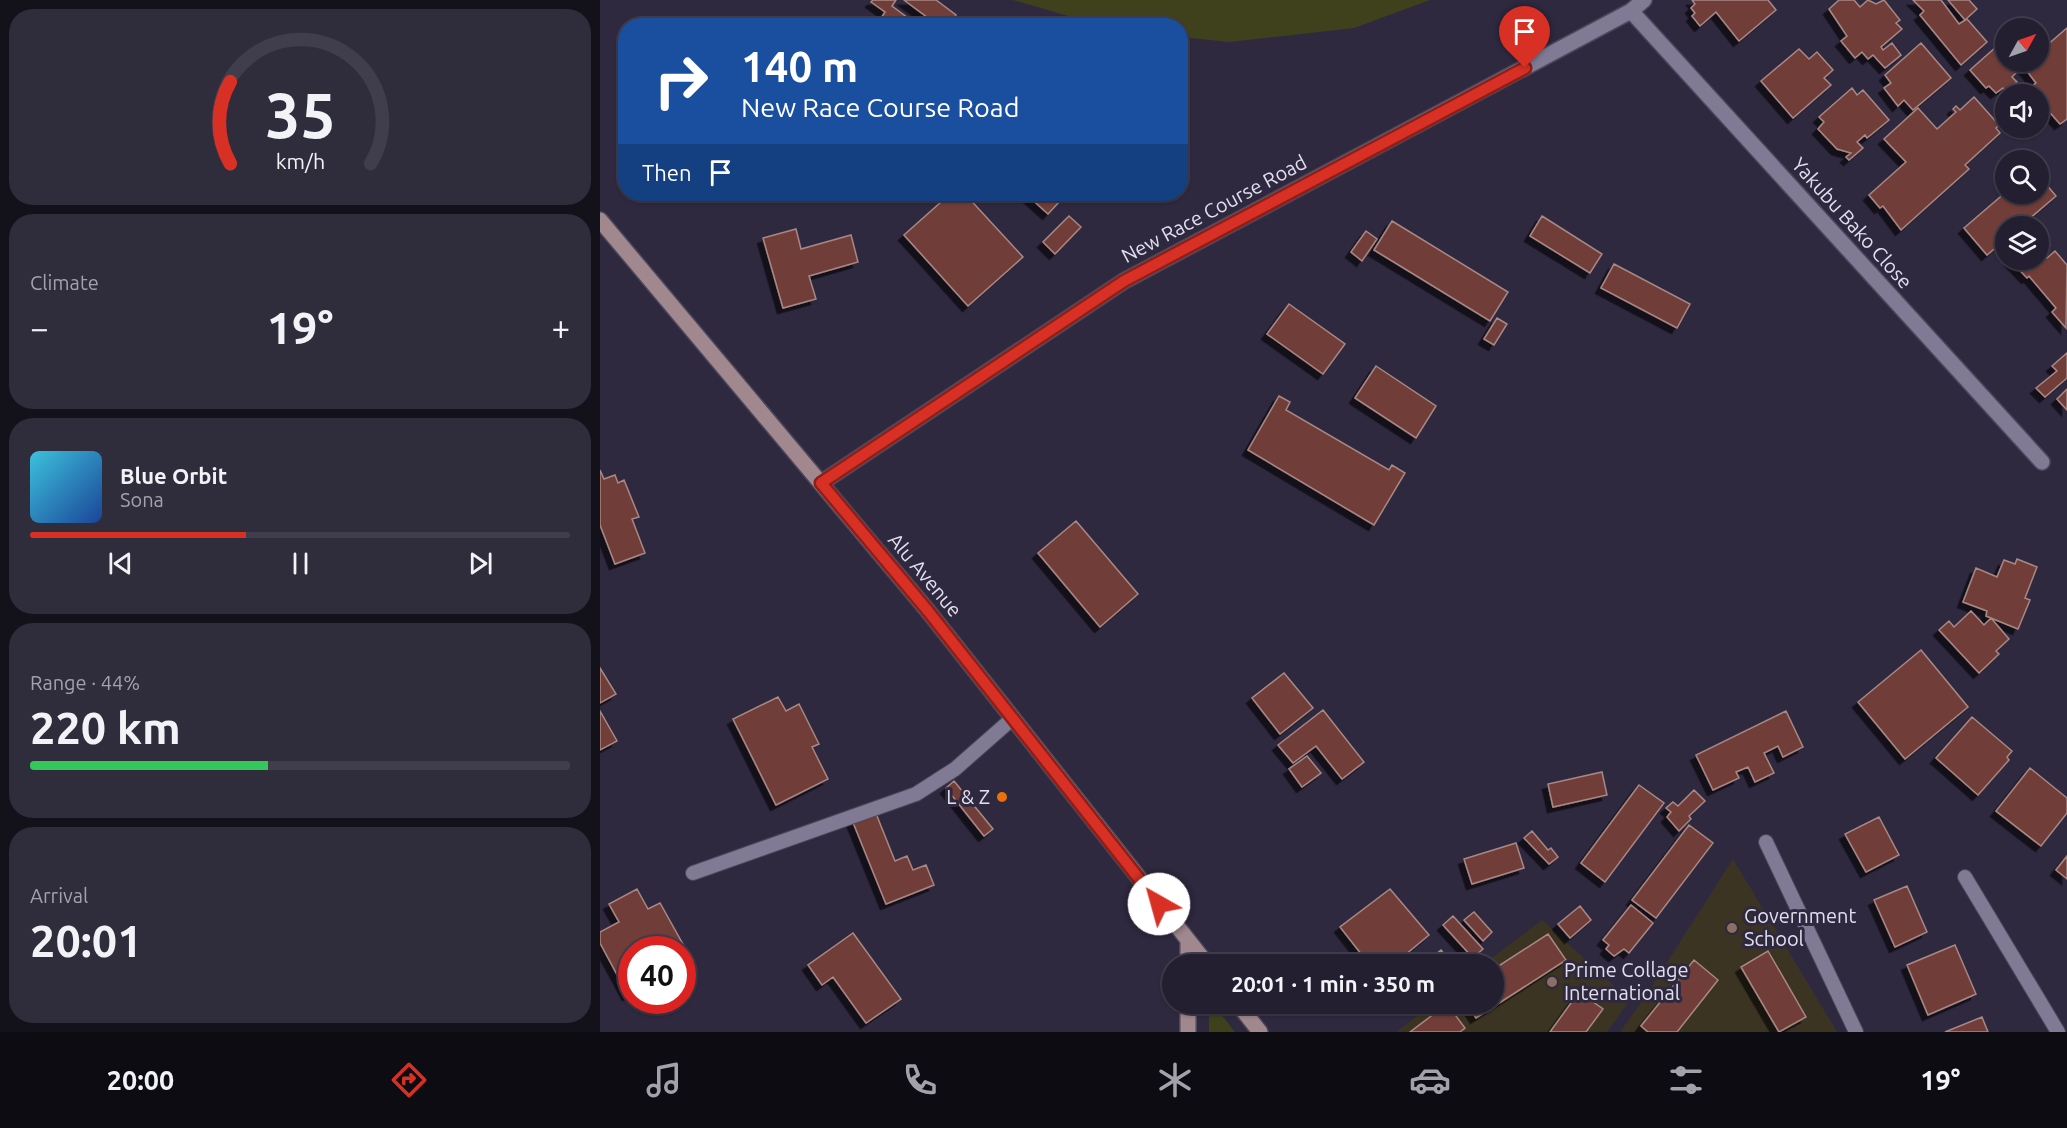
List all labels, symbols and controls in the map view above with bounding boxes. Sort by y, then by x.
pin [1499,6,1550,68]
icon: arrive [1508,15,1541,48]
north arrow [1995,18,2049,72]
map controls [1995,18,2049,270]
icon: right [642,42,720,120]
text: 140 m [741,43,858,90]
text: 35 [265,80,335,150]
button: sound [1995,84,2049,138]
text: New Race Course Road [741,92,1020,122]
text: km/h [275,149,325,173]
street label: New Race Course Road [1117,150,1310,267]
button: search [1995,150,2049,204]
street label: Yakubu Bako Close [1788,152,1917,293]
icon: arrive [704,156,737,189]
text: Then [642,160,692,185]
button: layers [1995,216,2049,270]
text: Climate [30,271,99,294]
text: 19° [267,302,333,353]
text: − [30,309,49,346]
text: + [551,309,570,346]
text: Blue Orbit [120,463,227,488]
text: Sona [120,488,164,511]
street label: Alu Avenue [884,528,967,621]
icon: previous [104,547,137,580]
icon: pause [284,547,317,580]
icon: next [464,547,497,580]
text: Range · 44% [30,671,140,694]
text: 220 km [30,702,181,753]
place label: L & Z [946,785,990,808]
marker: L & Z [995,790,1009,804]
position arrow [1127,872,1191,936]
text: Arrival [30,884,88,907]
place label: Government School [1744,904,1856,950]
text: 20:01 [30,915,143,966]
marker: Government School [1725,921,1739,935]
speed limit sign: 40 [618,936,696,1014]
place label: Prime Collage International [1564,958,1689,1004]
text: 20:01 · 1 min · 350 m [1231,971,1435,996]
marker: Prime Collage International [1545,975,1559,989]
icon: directions [388,1059,430,1101]
icon: music [643,1059,685,1101]
icon: phone [899,1059,941,1101]
icon: climate [1154,1059,1196,1101]
icon: car [1409,1059,1451,1101]
icon: filters [1665,1059,1707,1101]
text: 20:00 [107,1065,174,1095]
text: 19° [1920,1065,1960,1095]

